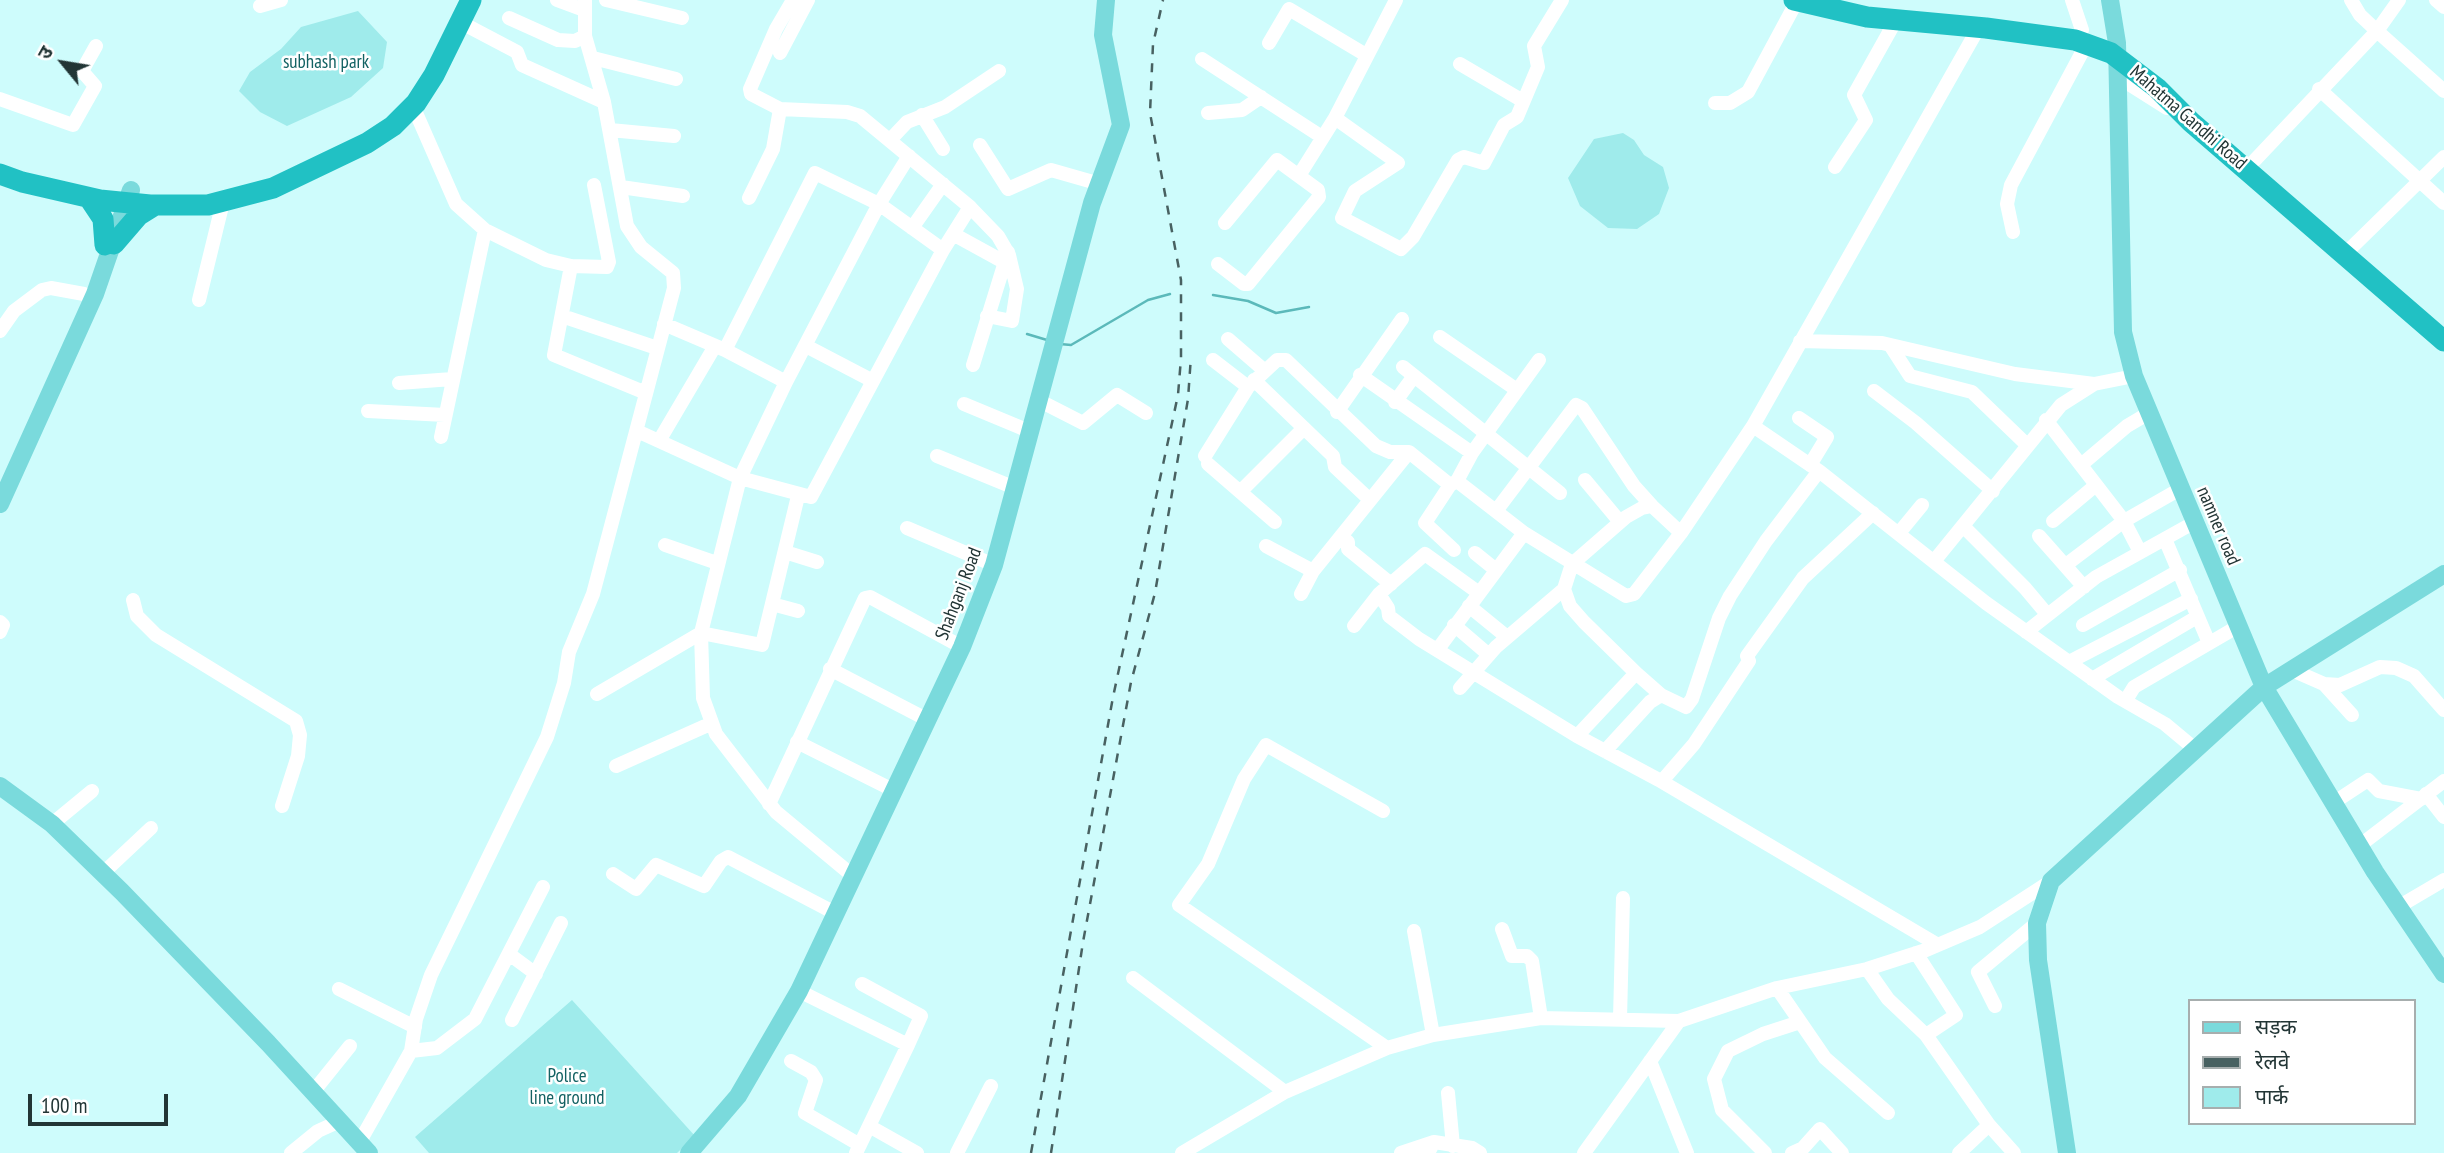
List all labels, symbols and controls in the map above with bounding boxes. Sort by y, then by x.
north arrow [28,28,98,98]
text: उ [32,42,58,63]
park label: subhash park [283,52,369,74]
street label: Mahatma Gandhi Road [2125,61,2251,175]
street label: namner road [2191,483,2245,569]
street label: Shahganj Road [931,545,987,643]
legend [2188,999,2416,1125]
text: सड़क [2255,1013,2297,1040]
text: रेलवे [2255,1048,2290,1075]
park label: Police line ground [529,1066,605,1110]
scale bar [32,1080,172,1124]
text: पार्क [2255,1083,2289,1110]
text: 100 m [41,1092,87,1119]

